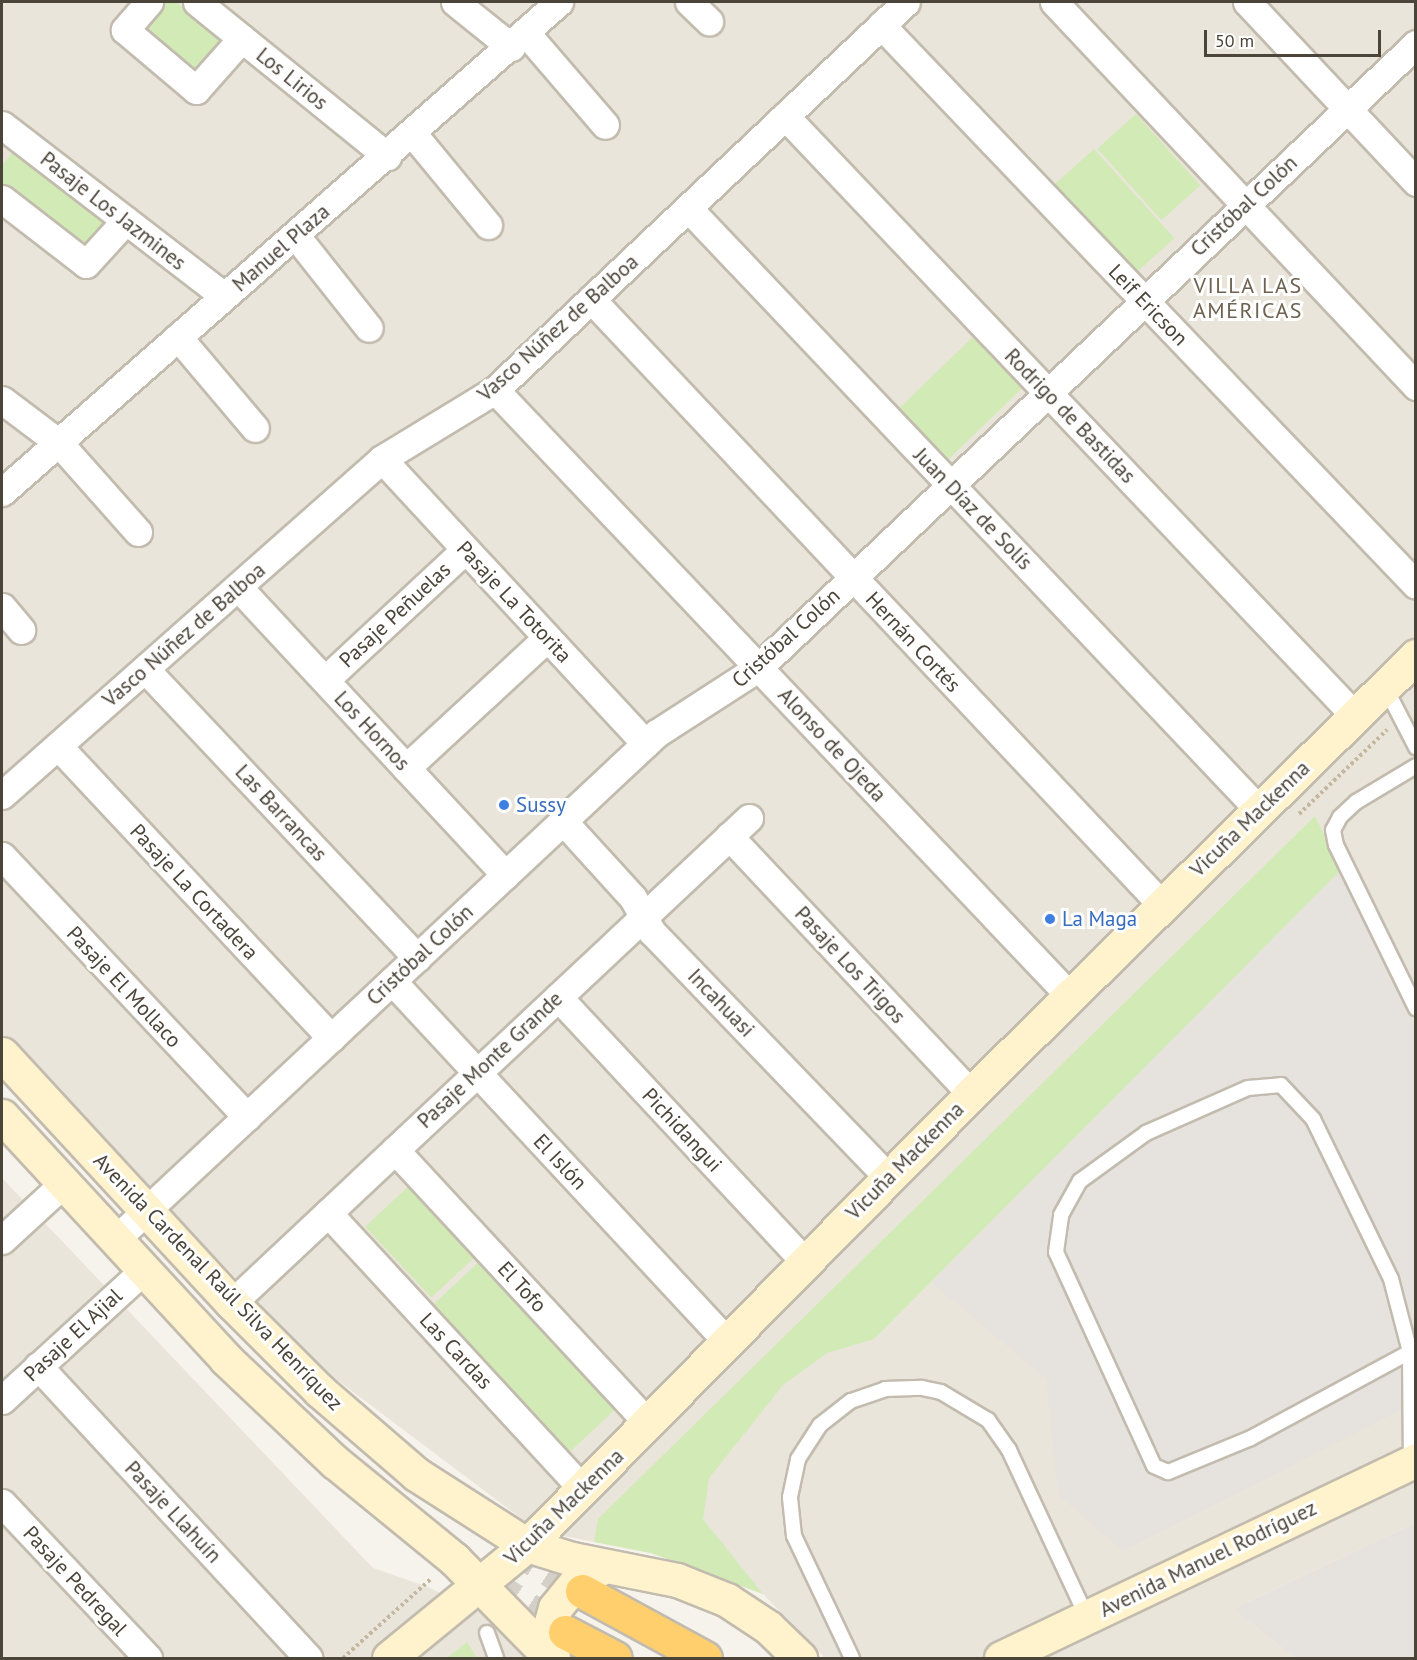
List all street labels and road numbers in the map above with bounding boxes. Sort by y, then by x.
street label: Los Lirios [251,43,333,115]
street label: Pasaje Los Jazmines [35,146,191,276]
street label: Cristóbal Colón [1186,150,1302,262]
street label: Manuel Plaza [227,199,335,297]
street label: Vasco Núñez de Balboa [472,249,644,407]
street label: Leif Ericson [1103,259,1193,351]
street label: Rodrigo de Bastidas [999,343,1141,489]
street label: Juan Díaz de Solís [908,443,1038,575]
street label: Pasaje La Totorita [451,536,577,668]
street label: Vasco Núñez de Balboa [97,557,271,713]
street label: Pasaje Peñuelas [334,557,456,673]
street label: Cristóbal Colón [727,583,845,693]
street label: Hernán Cortés [860,587,966,697]
street label: Alonso de Ojeda [773,683,891,807]
street label: Los Hornos [329,686,415,776]
street label: Vicuña Mackenna [1185,756,1315,882]
street label: Las Barrancas [230,759,332,867]
street label: Pasaje La Cortadera [125,819,263,965]
street label: Cristóbal Colón [362,899,478,1011]
street label: Pasaje Los Trigos [789,901,911,1029]
street label: Pasaje El Mollaco [61,921,187,1053]
street label: Incahuasi [682,964,760,1042]
street label: Pasaje Monte Grande [412,986,568,1134]
street label: Pichidangui [637,1083,727,1177]
street label: Vicuña Mackenna [841,1097,969,1225]
street label: El Islón [528,1129,592,1195]
street label: Avenida Cardenal Raúl Silva Henríquez [88,1148,348,1416]
street label: El Tofo [492,1256,552,1318]
street label: Pasaje El Ajial [18,1283,128,1387]
street label: Las Cardas [414,1308,498,1394]
street label: Vicuña Mackenna [499,1444,629,1570]
street label: Pasaje Llahuín [119,1456,227,1568]
street label: Avenida Manuel Rodríguez [1096,1496,1320,1622]
street label: Pasaje Pedregal [18,1521,132,1641]

